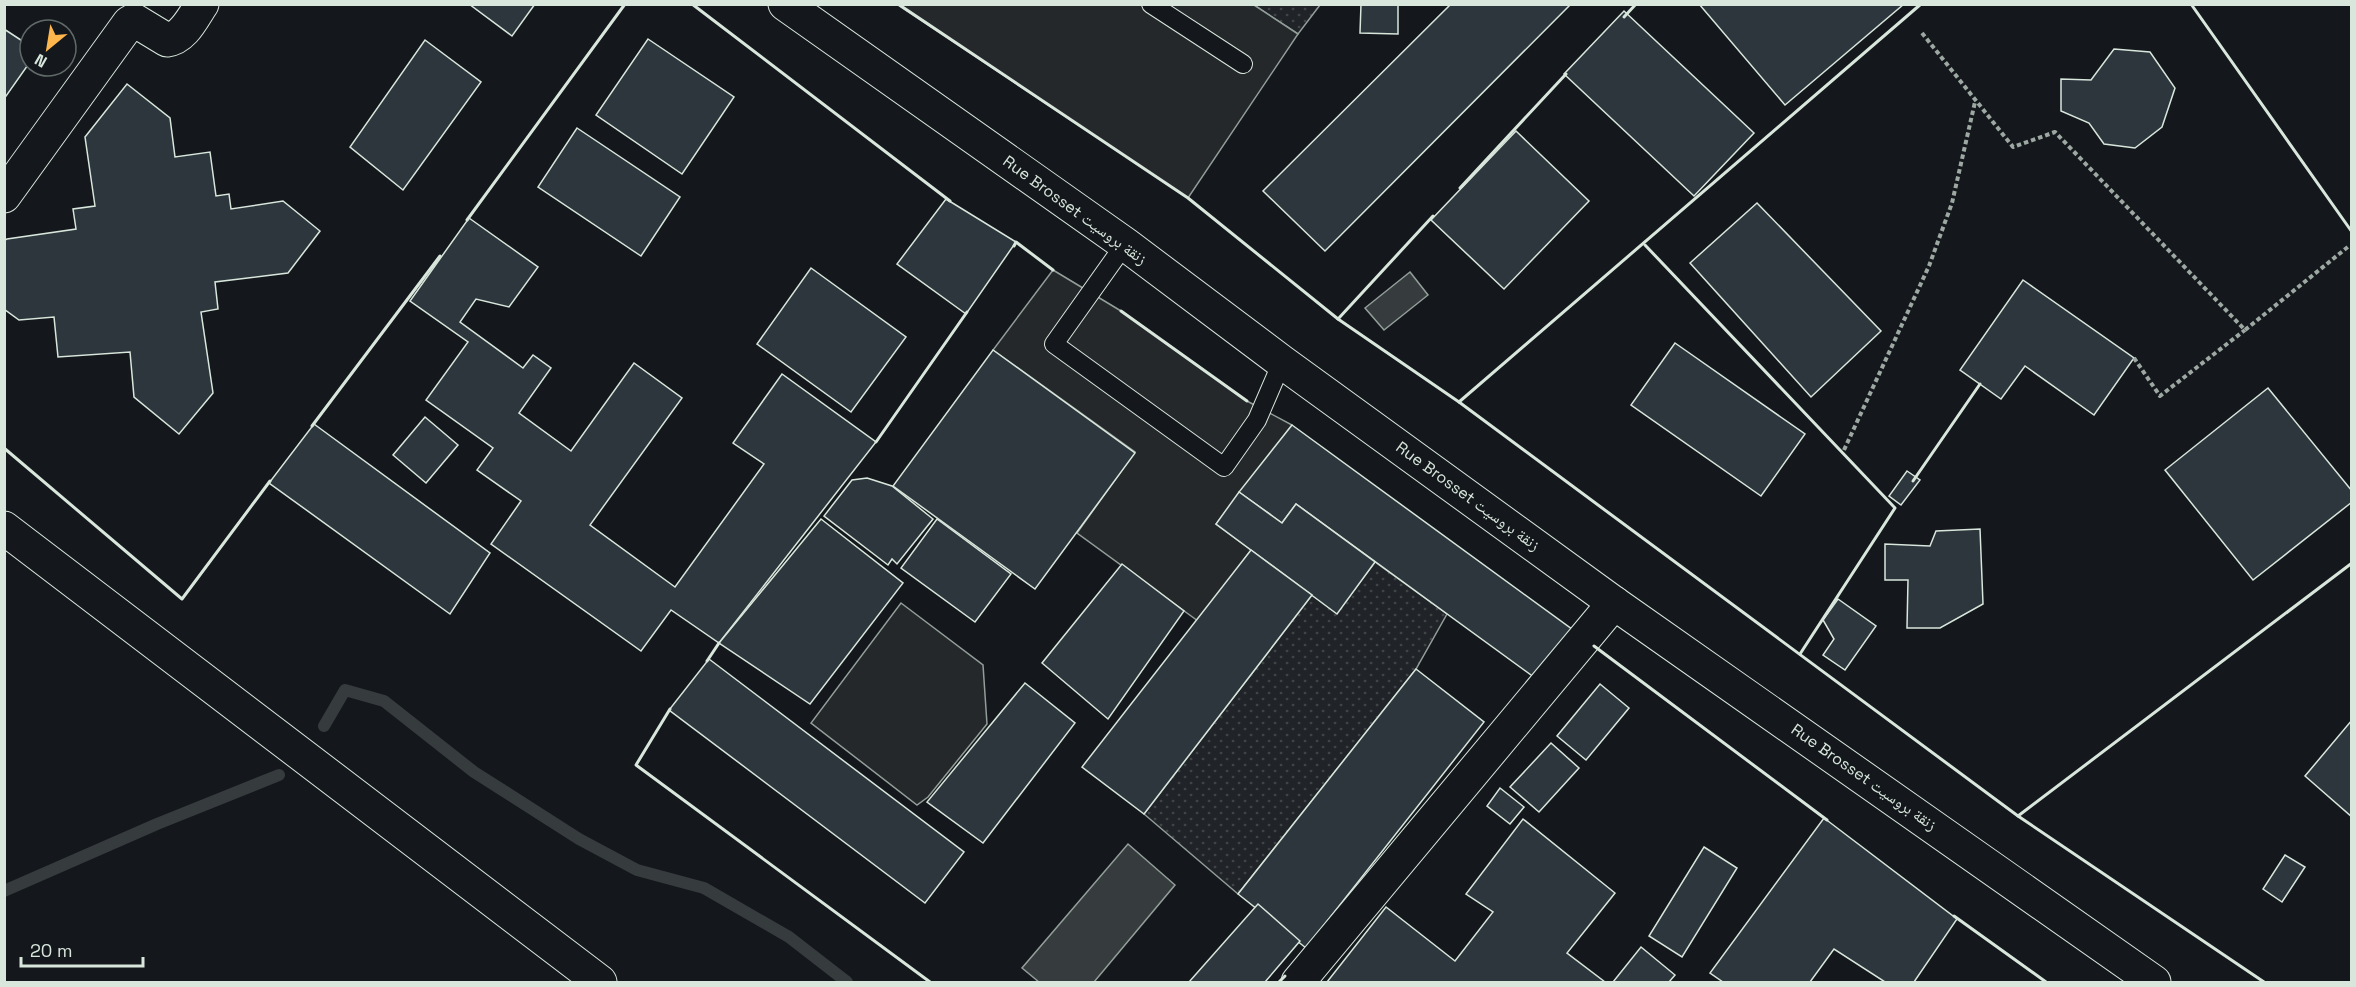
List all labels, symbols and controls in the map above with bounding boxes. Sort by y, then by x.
north arrow [18,18,78,78]
text: N [31,49,51,72]
street label: Rue Brosset زنقة بروسيت [999,151,1151,269]
street label: Rue Brosset زنقة بروسيت [1392,437,1544,555]
street label: Rue Brosset زنقة بروسيت [1787,719,1941,835]
scale bar [21,930,142,968]
text: 20 m [30,939,73,962]

